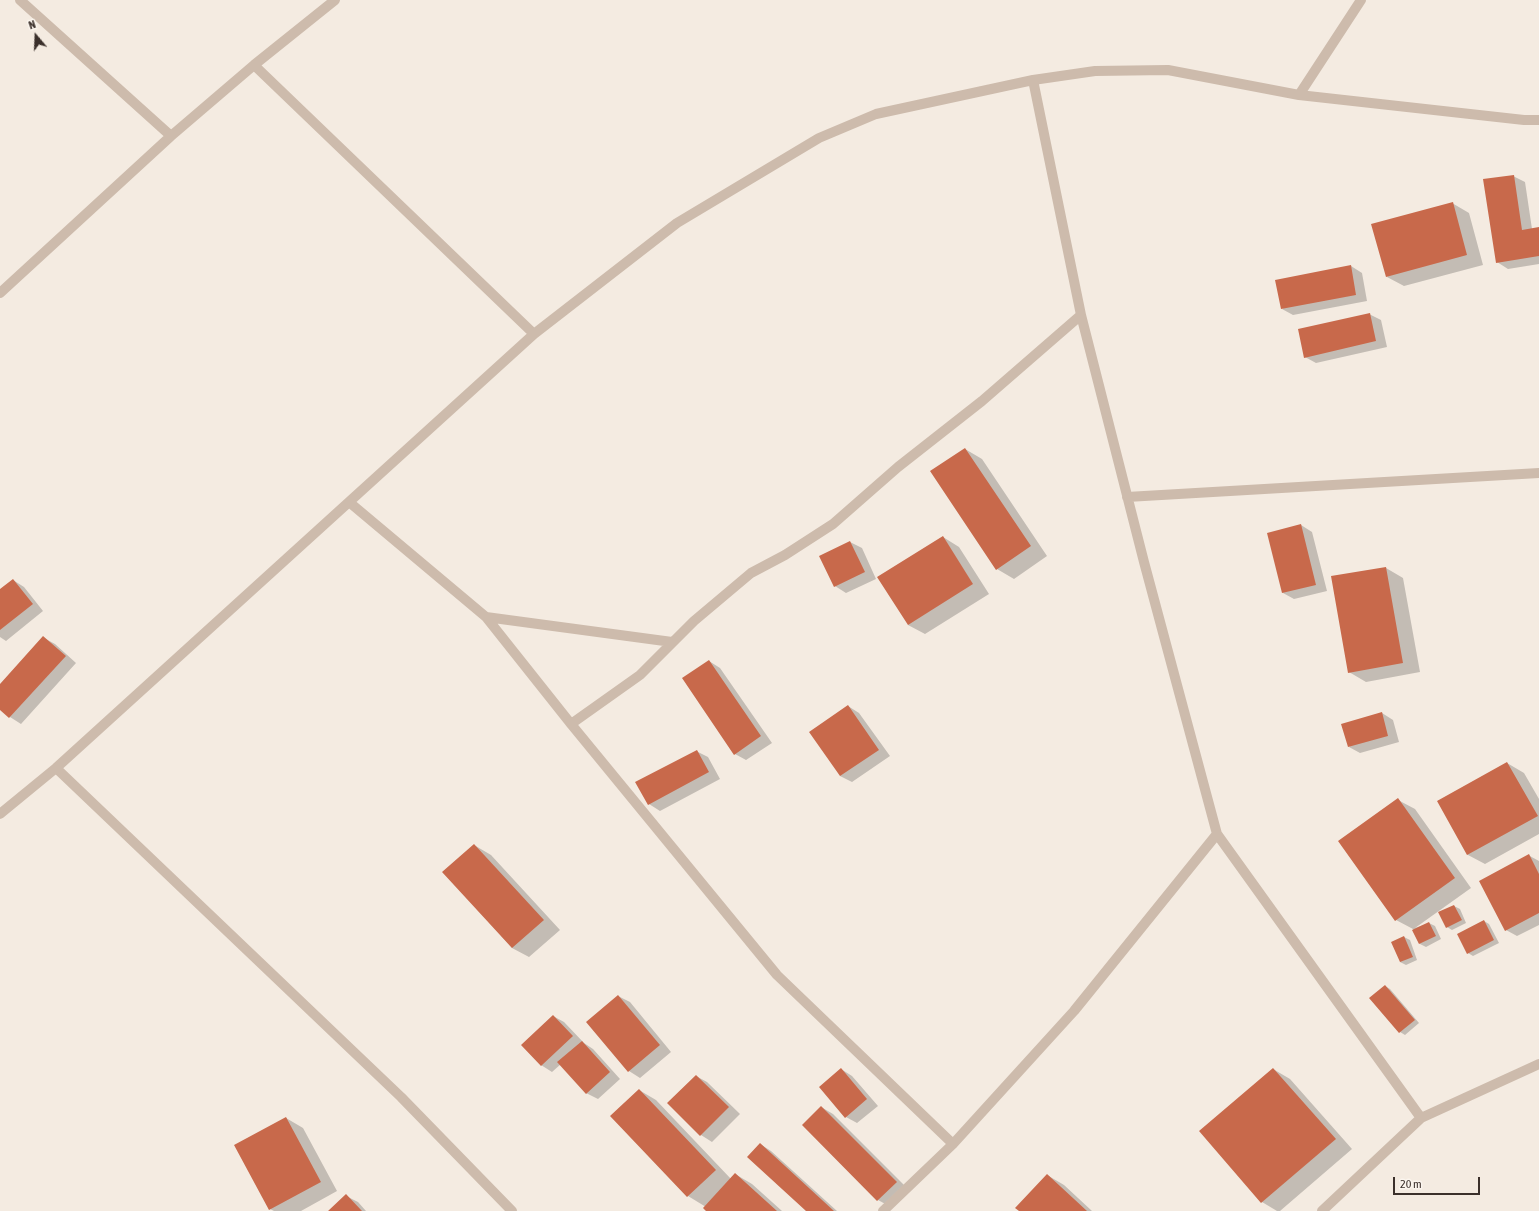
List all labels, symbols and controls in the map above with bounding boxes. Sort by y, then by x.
north arrow [16,16,56,56]
text: N [27,18,37,31]
scale bar [1395,1169,1482,1195]
text: 20 m [1400,1177,1422,1191]

